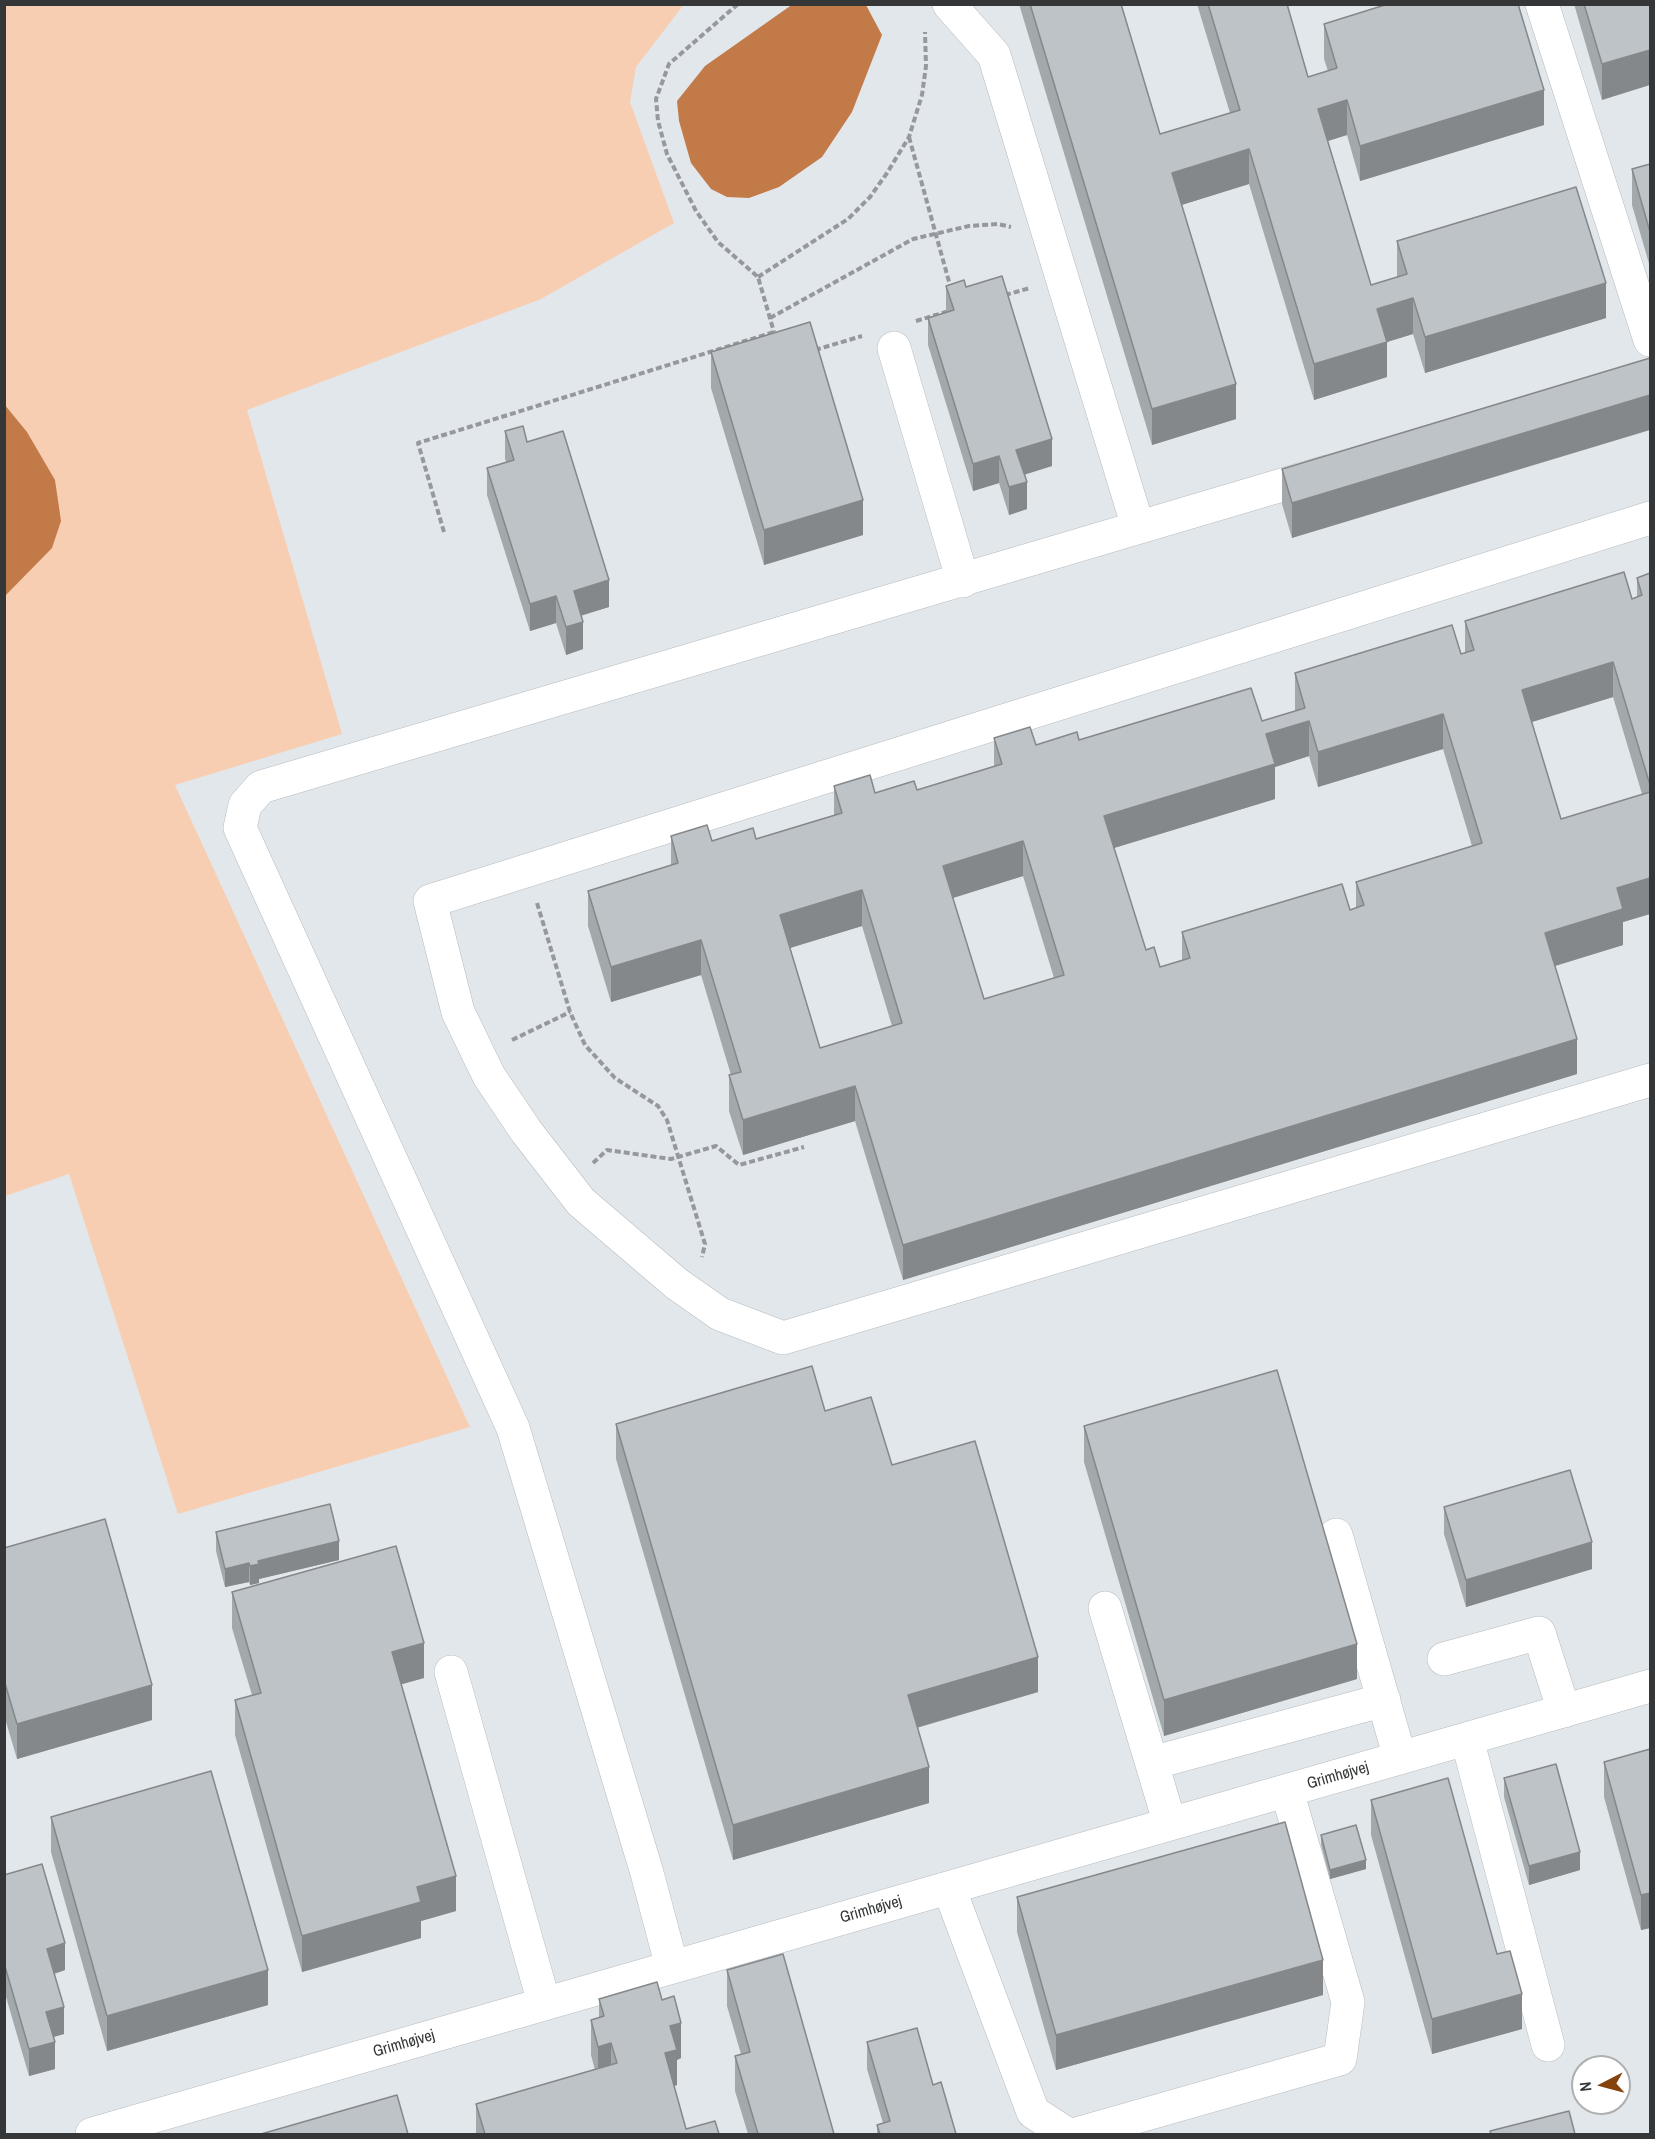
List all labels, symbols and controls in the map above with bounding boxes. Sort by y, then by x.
street label: Grimhøjvej [1305,1758,1371,1794]
street label: Grimhøjvej [838,1892,904,1928]
street label: Grimhøjvej [371,2026,437,2062]
north arrow [1571,2055,1631,2115]
text: N [1574,2081,1597,2093]

